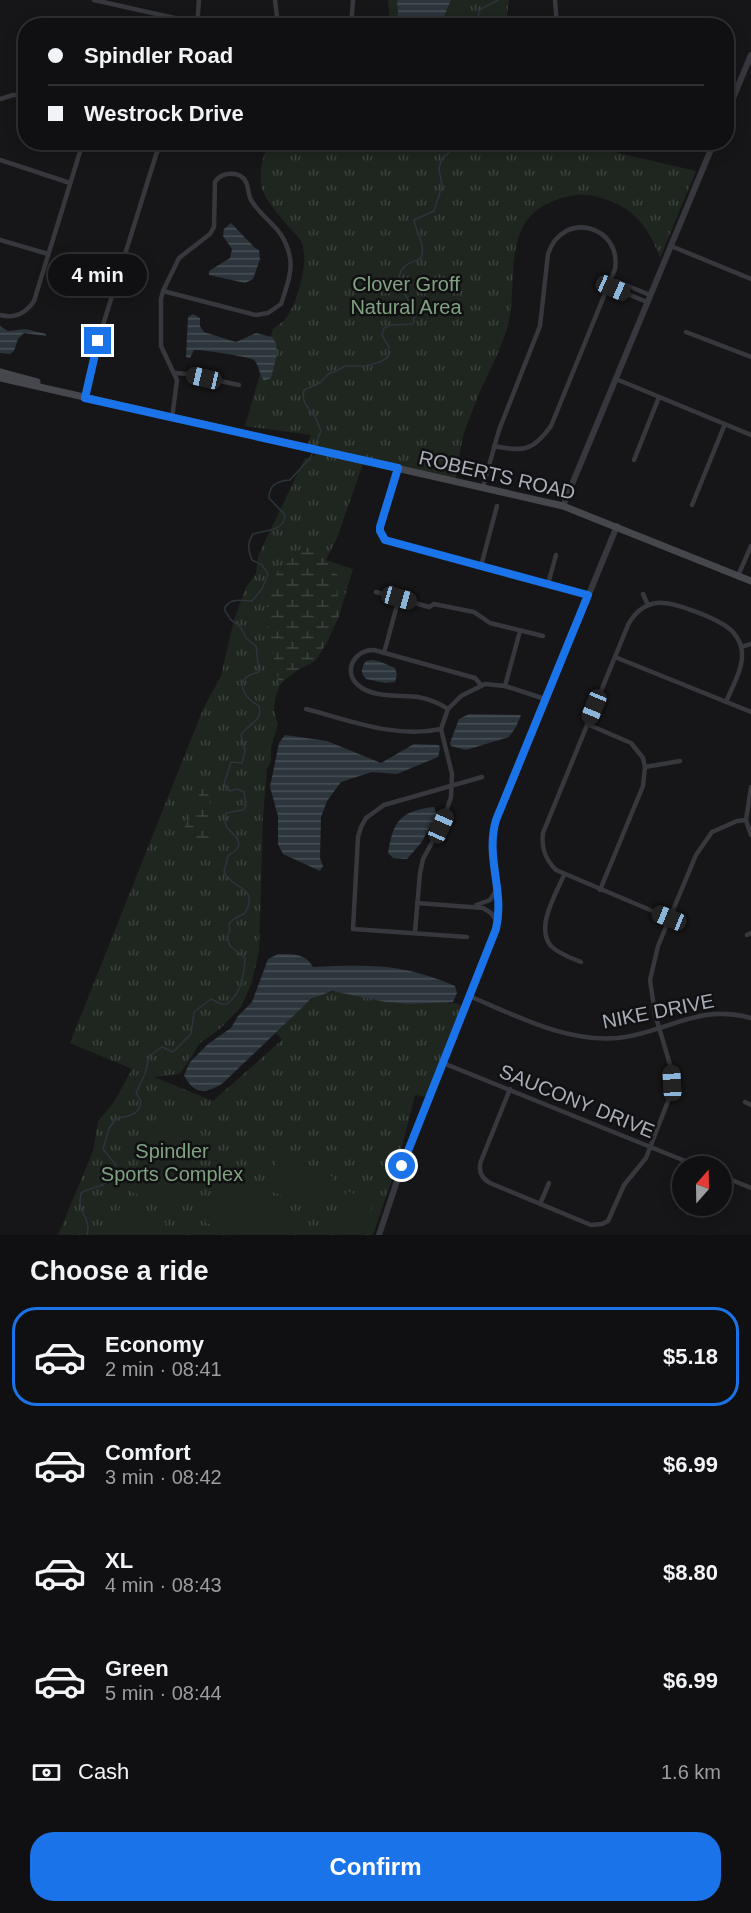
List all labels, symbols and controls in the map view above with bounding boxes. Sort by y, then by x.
text: Spindler Road [84,43,233,68]
text: Westrock Drive [84,101,244,126]
callout: 4 min [48,254,148,296]
text: 4 min [71,264,124,286]
car [593,272,633,304]
park label: Clover Groff Natural Area [350,273,462,318]
route end [84,327,111,354]
car [184,365,224,391]
street label: ROBERTS ROAD [417,446,577,504]
car [379,584,419,612]
car [579,687,609,727]
car [425,806,457,846]
car [649,903,689,933]
street label: NIKE DRIVE [600,989,716,1033]
street label: SAUCONY DRIVE [496,1060,658,1142]
car [662,1065,682,1101]
park label: Spindler Sports Complex [101,1140,243,1185]
route start [388,1152,415,1179]
north arrow [672,1156,732,1216]
map controls [672,1156,732,1216]
text: Choose a ride [30,1256,209,1286]
icon: car [33,1330,87,1384]
text: Economy [105,1332,204,1357]
text: $5.18 [663,1344,718,1369]
text: 2 min · 08:41 [105,1358,222,1380]
icon: car [33,1438,87,1492]
text: Comfort [105,1440,191,1465]
text: $6.99 [663,1452,718,1477]
text: 3 min · 08:42 [105,1466,222,1488]
icon: car [33,1546,87,1600]
text: XL [105,1548,133,1573]
text: $8.80 [663,1560,718,1585]
text: 4 min · 08:43 [105,1574,222,1596]
icon: car [33,1654,87,1708]
text: Green [105,1656,169,1681]
text: $6.99 [663,1668,718,1693]
text: 5 min · 08:44 [105,1682,222,1704]
icon: cash [30,1756,63,1789]
text: Cash [78,1759,129,1784]
text: 1.6 km [661,1761,721,1783]
button: Confirm [30,1832,721,1901]

